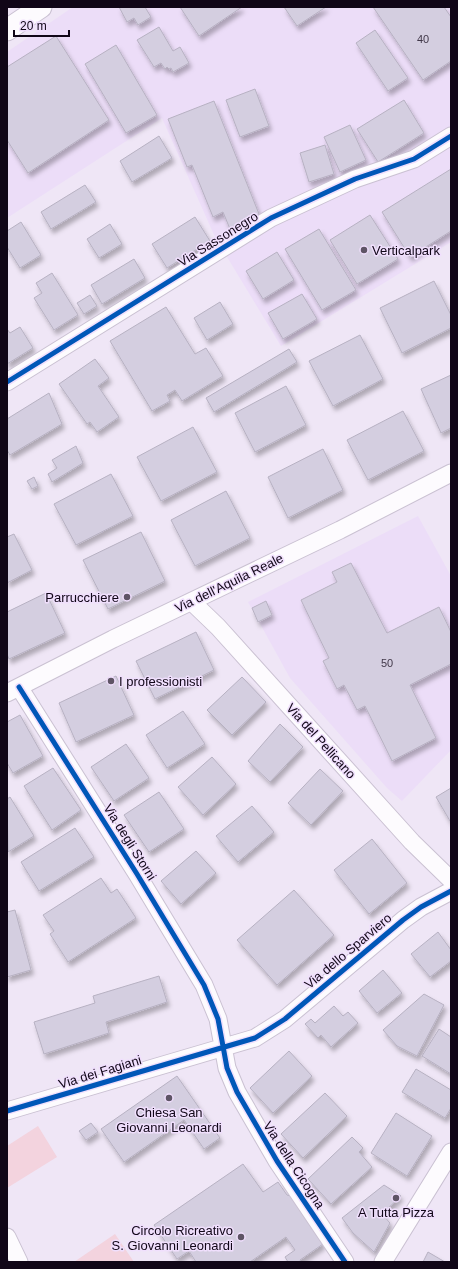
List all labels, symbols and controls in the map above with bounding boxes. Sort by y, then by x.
scale bar [14,12,69,38]
text: 20 m [20,19,47,33]
house number: 40 [417,33,429,45]
street label: Via Sassonegro [175,208,261,270]
place label: Verticalpark [372,243,440,258]
marker: Verticalpark [359,245,369,255]
street label: Via dell'Aquila Reale [172,550,286,616]
place label: Parrucchiere [45,590,119,605]
marker: Parrucchiere [122,592,132,602]
house number: 50 [381,657,393,669]
place label: I professionisti [119,674,202,689]
marker: I professionisti [106,676,116,686]
street label: Via del Pellicano [283,700,359,782]
street label: Via degli Storni [101,801,160,883]
street label: Via dello Sparviero [301,910,395,992]
street label: Via dei Fagiani [57,1052,143,1092]
marker: Chiesa San Giovanni Leonardi [164,1093,174,1103]
place label: Chiesa San Giovanni Leonardi [116,1105,222,1135]
street label: Via della Cicogna [260,1119,328,1212]
marker: A Tutta Pizza [391,1193,401,1203]
place label: A Tutta Pizza [358,1205,435,1220]
place label: Circolo Ricreativo S. Giovanni Leonardi [112,1223,233,1253]
marker: Circolo Ricreativo S. Giovanni Leonardi [236,1232,246,1242]

